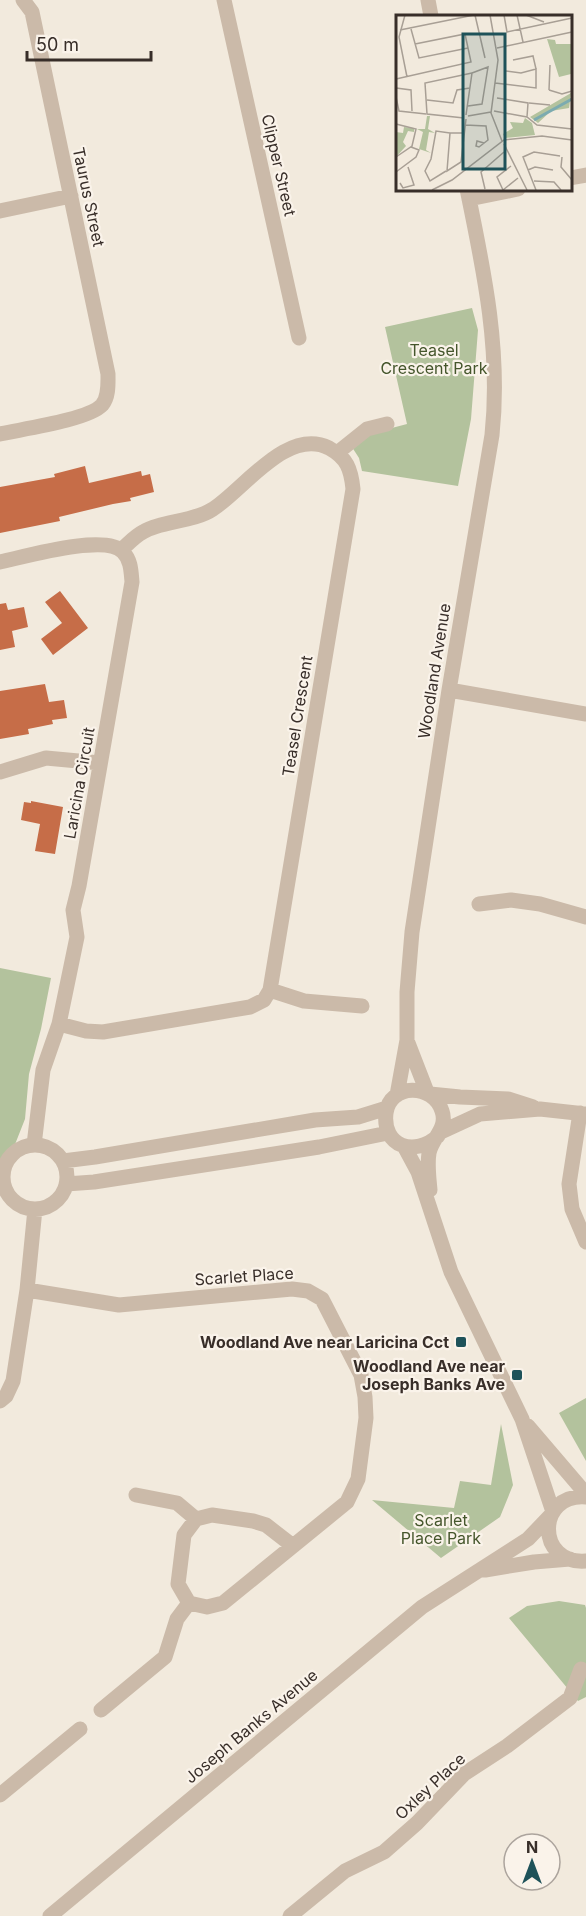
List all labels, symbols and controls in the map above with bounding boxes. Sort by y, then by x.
inset map [396,15,571,190]
scale bar [27,24,152,62]
text: 50 m [36,34,79,55]
street label: Clipper Street [258,112,300,218]
street label: Taurus Street [69,145,109,249]
park label: Teasel Crescent Park [380,340,488,378]
street label: Woodland Avenue [413,602,455,740]
street label: Teasel Crescent [278,654,316,778]
street label: Laricina Circuit [59,726,99,840]
street label: Scarlet Place [194,1263,294,1289]
place label: Woodland Ave near Laricina Cct [200,1332,449,1352]
marker: Woodland Ave near Laricina Cct [454,1335,468,1349]
place label: Woodland Ave near Joseph Banks Ave [353,1356,505,1394]
marker: Woodland Ave near Joseph Banks Ave [510,1368,524,1382]
park label: Scarlet Place Park [401,1510,481,1548]
street label: Joseph Banks Avenue [181,1665,321,1787]
street label: Oxley Place [391,1748,469,1824]
north arrow [502,1832,562,1892]
text: N [526,1837,538,1857]

